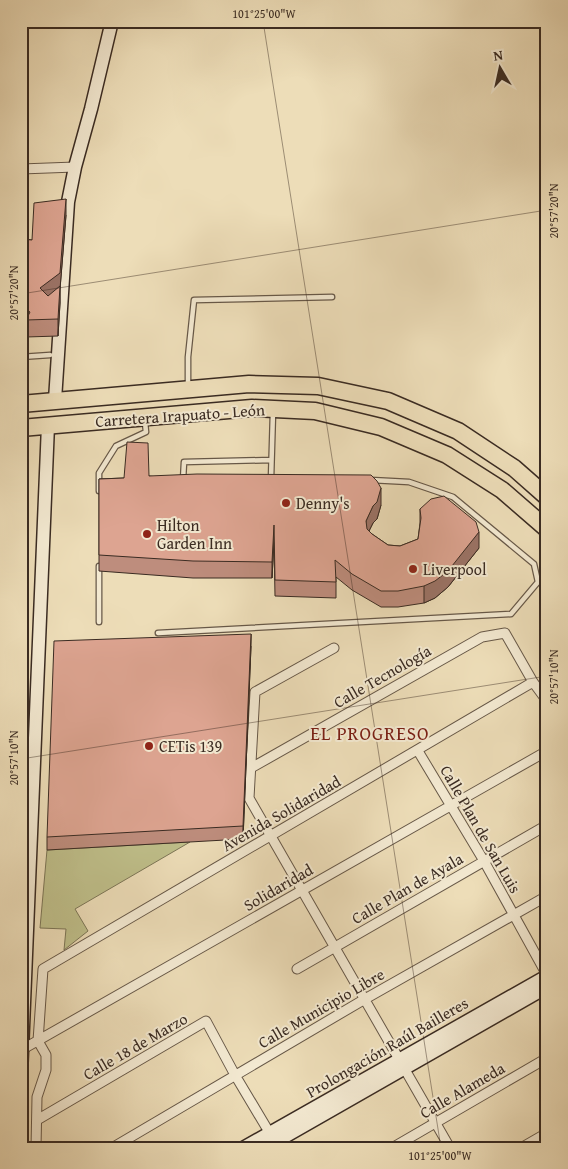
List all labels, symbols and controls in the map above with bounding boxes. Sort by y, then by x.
text: 101°25'00"W [232,5,296,22]
north arrow [476,42,526,92]
text: N [492,44,505,66]
text: 20°57'20"N [545,183,562,239]
text: 20°57'20"N [5,265,22,321]
street label: Carretera Irapuato - León [94,397,266,433]
place label: Denny's [296,491,350,515]
marker: Denny's [280,497,292,509]
place label: Hilton Garden Inn [157,513,232,555]
marker: Hilton Garden Inn [141,528,153,540]
place label: Liverpool [423,557,487,581]
marker: Liverpool [407,563,419,575]
street label: Calle Tecnología [329,638,436,714]
text: 20°57'10"N [545,649,562,705]
district label: EL PROGRESO [310,719,430,747]
text: 20°57'10"N [5,730,22,786]
place label: CETis 139 [159,734,223,758]
marker: CETis 139 [143,740,155,752]
street label: Calle Plan de San Luis [435,761,527,897]
street label: Avenida Solidaridad [217,769,345,857]
street label: Calle Plan de Ayala [347,846,468,930]
street label: Solidaridad [239,857,318,917]
street label: Calle Municipio Libre [253,962,389,1054]
street label: Prolongación Raúl Bailleres [301,991,473,1103]
street label: Calle 18 de Marzo [78,1006,192,1086]
street label: Calle Alameda [415,1056,509,1124]
text: 101°25'00"W [408,1147,472,1164]

